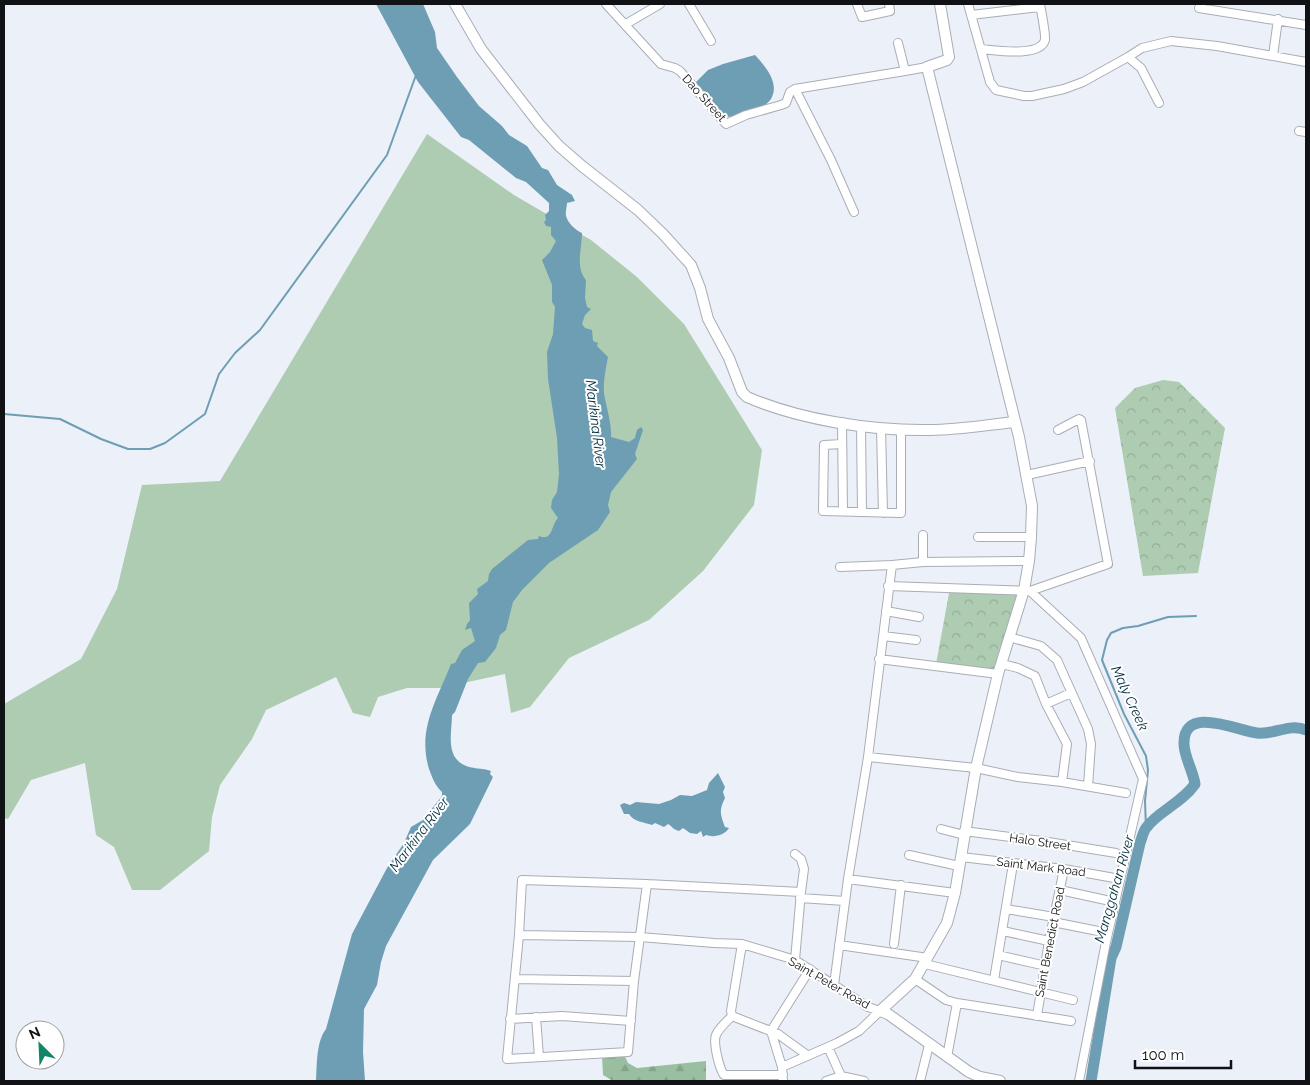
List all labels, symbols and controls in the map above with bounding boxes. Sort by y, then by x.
street label: Dao Street [679,72,729,124]
water label: Marikina River [583,379,609,470]
water label: Maly Creek [1108,663,1152,733]
water label: Marikina River [386,793,453,874]
street label: Halo Street [1008,831,1072,853]
water label: Manggahan River [1091,832,1137,945]
street label: Saint Mark Road [996,855,1086,879]
street label: Saint Benedict Road [1032,886,1068,998]
street label: Saint Peter Road [786,954,872,1012]
north arrow [15,1020,65,1070]
text: N [27,1024,43,1043]
scale bar [1135,1038,1231,1070]
text: 100 m [1142,1046,1184,1064]

